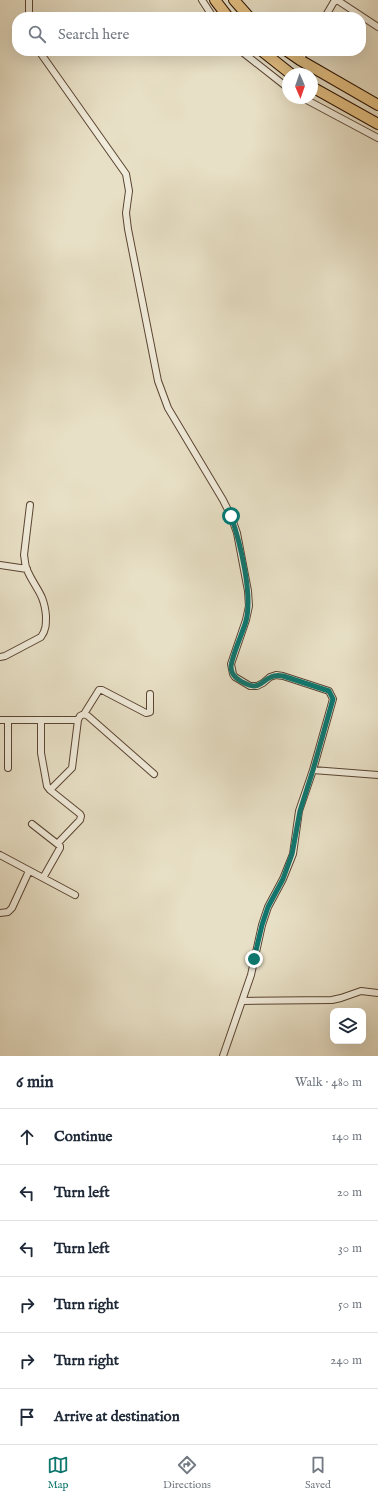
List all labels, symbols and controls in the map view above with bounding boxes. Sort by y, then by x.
search box [12,12,366,56]
icon: search [26,23,48,45]
text: Search here [58,25,129,44]
north arrow [282,68,318,104]
route start [222,507,240,525]
route end [245,950,263,968]
map controls [330,1008,366,1044]
button: layers [330,1008,366,1044]
text: 6 min [16,1072,54,1093]
text: Walk · 480 m [295,1074,362,1091]
icon: ahead [16,1126,38,1148]
text: Continue [54,1127,112,1146]
text: 140 m [332,1128,362,1145]
icon: left [16,1182,38,1204]
text: Turn left [54,1183,110,1202]
text: 20 m [337,1184,362,1201]
icon: left [16,1238,38,1260]
text: Turn left [54,1239,110,1258]
text: 30 m [338,1240,362,1257]
icon: right [16,1294,38,1316]
text: Turn right [54,1295,119,1314]
text: 50 m [338,1296,362,1313]
icon: right [16,1350,38,1372]
text: Turn right [54,1351,119,1370]
text: 240 m [330,1352,362,1369]
icon: arrive [16,1406,38,1428]
text: Arrive at destination [54,1407,180,1426]
tab: Map [47,1454,69,1492]
tab: Directions [163,1454,211,1492]
tab: Saved [305,1454,331,1492]

